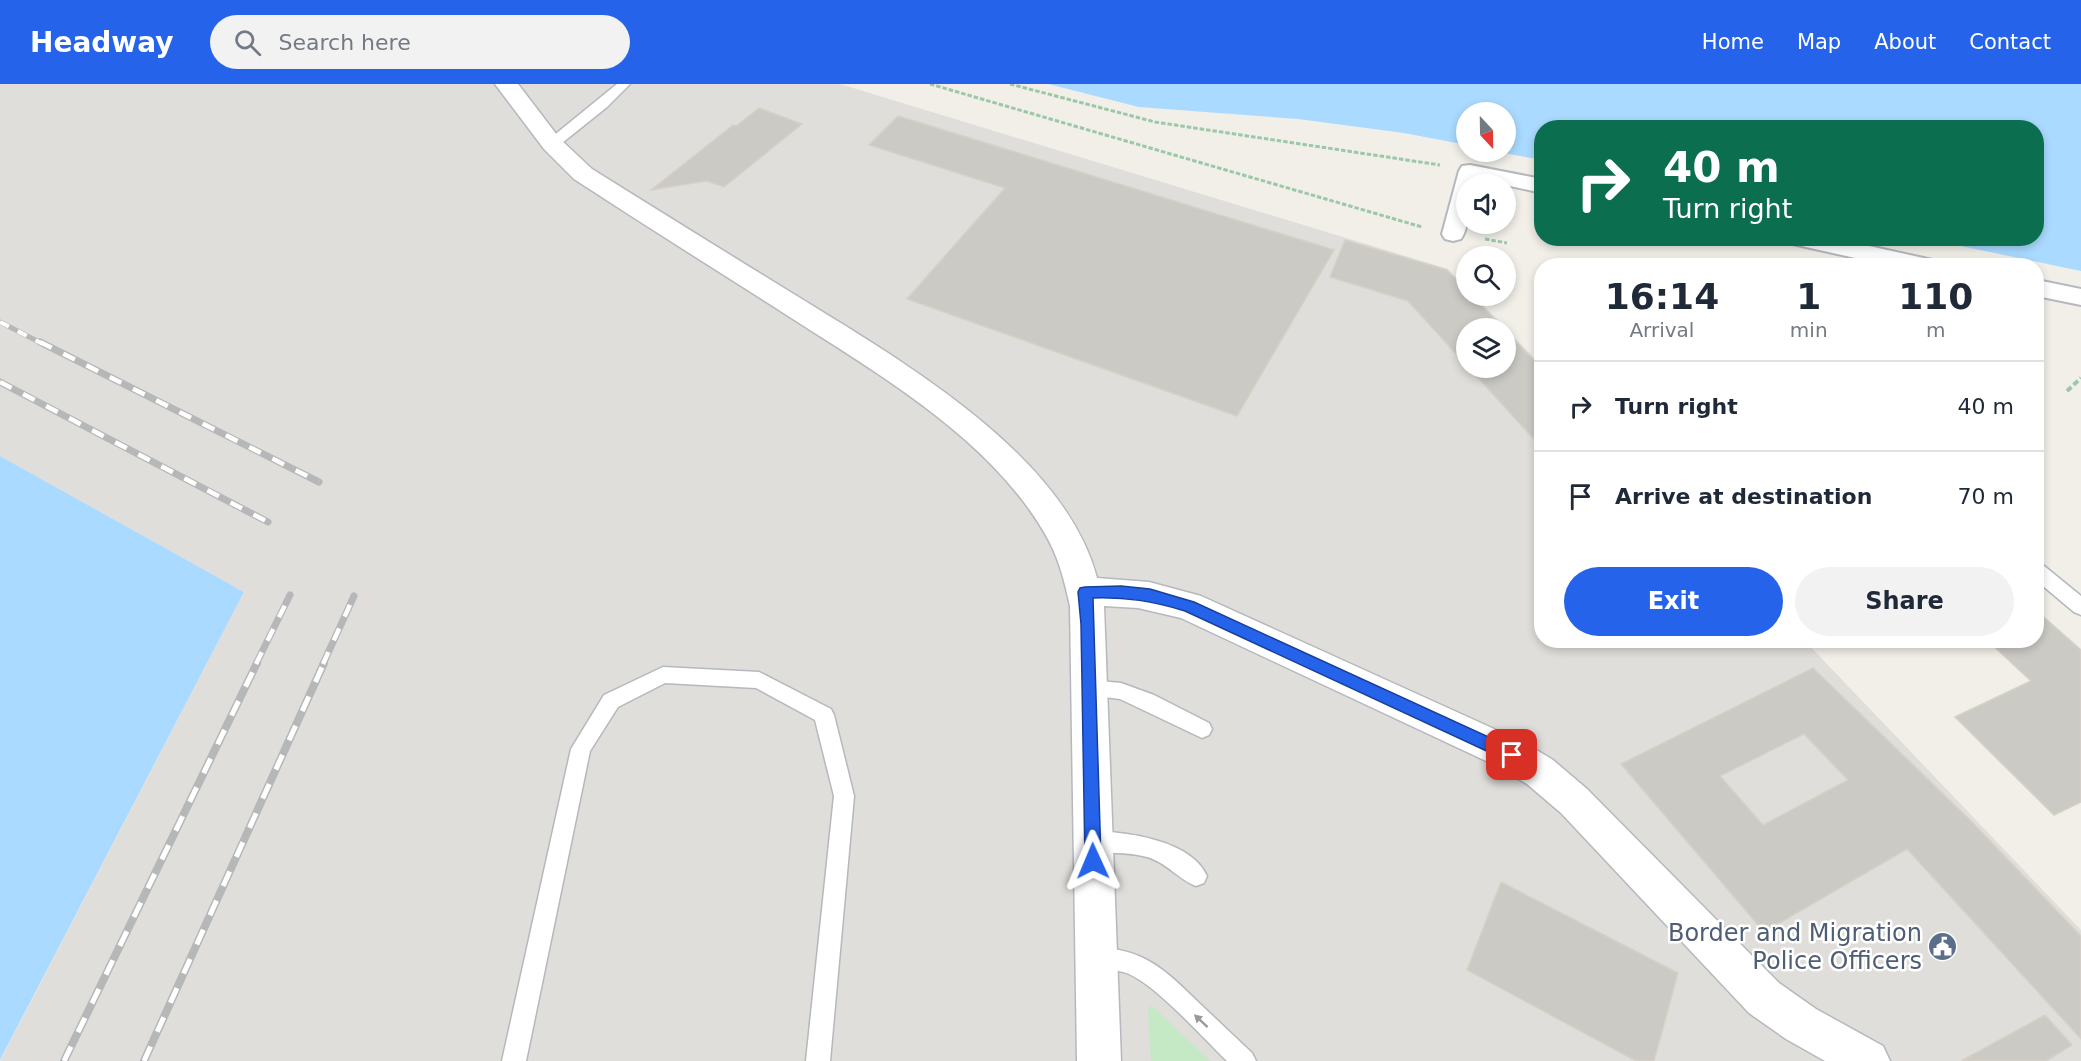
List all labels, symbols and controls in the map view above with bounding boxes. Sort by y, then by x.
search box [210,15,630,69]
text: Headway [30,26,174,59]
icon: search [231,26,264,59]
text: Search here [279,30,411,55]
text: Home [1702,30,1764,54]
text: Map [1797,30,1841,54]
text: About [1874,30,1936,54]
text: Contact [1969,30,2051,54]
north arrow [1456,102,1516,162]
map controls [1456,102,1516,378]
text: 40 m [1663,143,1780,192]
icon: right [1564,144,1642,222]
button: sound [1456,174,1516,234]
text: Turn right [1663,193,1792,224]
button: search [1456,246,1516,306]
text: 16:14 [1605,276,1719,317]
text: 1 [1796,276,1821,317]
text: 110 [1898,276,1973,317]
button: layers [1456,318,1516,378]
text: Arrival [1629,318,1694,342]
text: min [1790,318,1828,342]
text: m [1926,318,1946,342]
icon: right [1564,390,1597,423]
text: Turn right [1615,394,1738,419]
text: 40 m [1958,394,2014,419]
icon: arrive [1564,480,1597,513]
text: Arrive at destination [1615,484,1872,509]
text: 70 m [1958,484,2014,509]
button: Exit [1564,567,1783,636]
button: Share [1795,567,2014,636]
pin [1486,729,1537,780]
icon: arrive [1495,738,1528,771]
position arrow [1061,829,1125,893]
place label: Border and Migration Police Officers [1668,919,1922,975]
public building icon: Border and Migration Police Officers [1927,931,1959,963]
one-way arrow [1194,1015,1209,1028]

